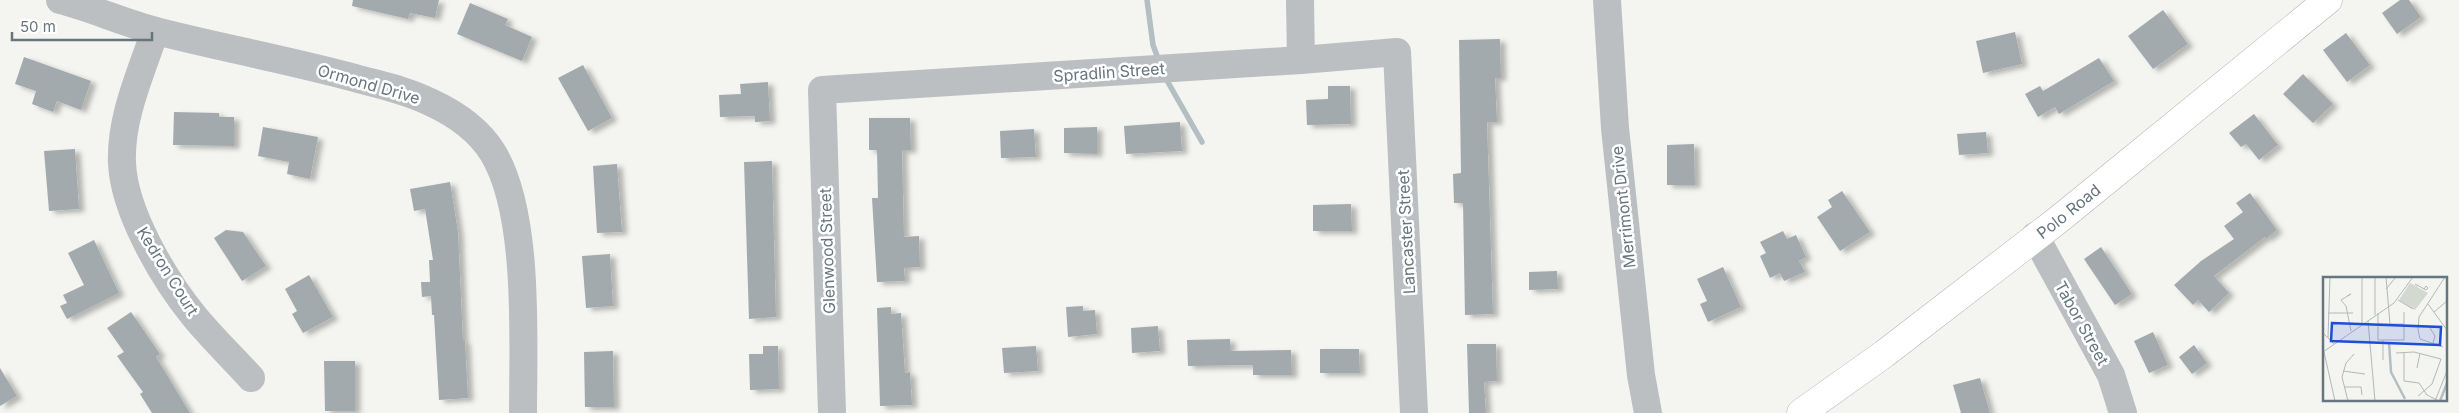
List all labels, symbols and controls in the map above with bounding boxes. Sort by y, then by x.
scale bar [12,10,152,42]
text: 50 m [20,17,56,36]
street label: Spradlin Street [1053,58,1165,86]
street label: Ormond Drive [315,60,423,108]
street label: Merrimont Drive [1607,145,1639,269]
street label: Lancaster Street [1393,169,1419,295]
street label: Polo Road [2032,180,2104,243]
street label: Glenwood Street [815,188,839,314]
street label: Kedron Court [133,223,203,319]
street label: Tabor Street [2051,277,2113,369]
inset map [2323,277,2446,400]

